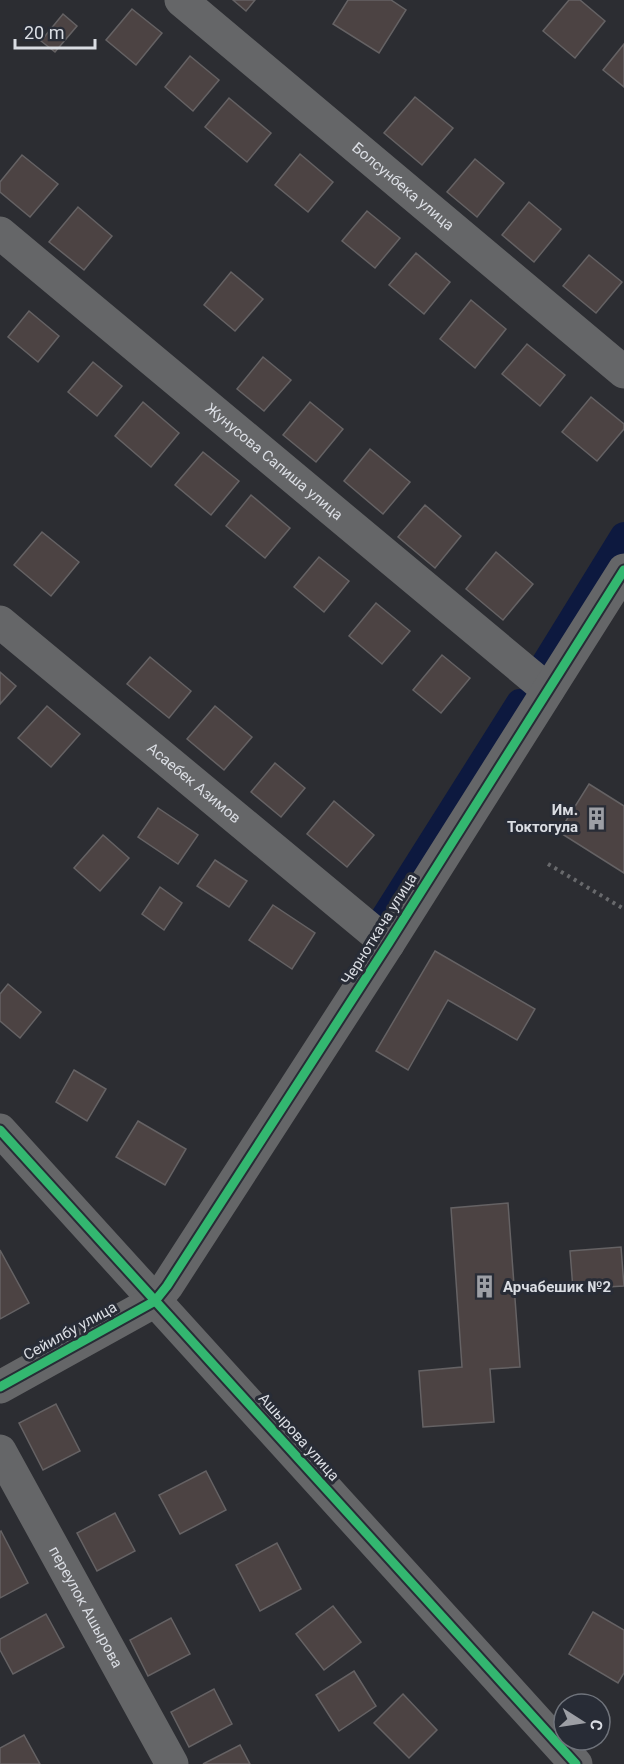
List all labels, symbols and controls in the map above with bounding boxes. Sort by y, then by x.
scale bar [15,12,94,50]
text: 20 m [24,22,64,43]
street label: Болсунбека улица [348,139,458,234]
street label: Жунусова Сапиша улица [202,399,347,524]
street label: Асаебек Азимов [143,739,244,827]
place label: Им. Токтогула [507,801,578,836]
building icon: Им. Токтогула [583,806,609,832]
street label: Черноткача улица [337,870,421,988]
building icon: Арчабешик №2 [472,1274,498,1300]
place label: Арчабешик №2 [503,1278,612,1296]
street label: Сейилбу улица [20,1298,120,1364]
street label: Ашырова улица [255,1389,343,1485]
street label: переулок Ашырова [45,1543,126,1671]
north arrow [552,1692,612,1752]
text: С [586,1718,607,1732]

